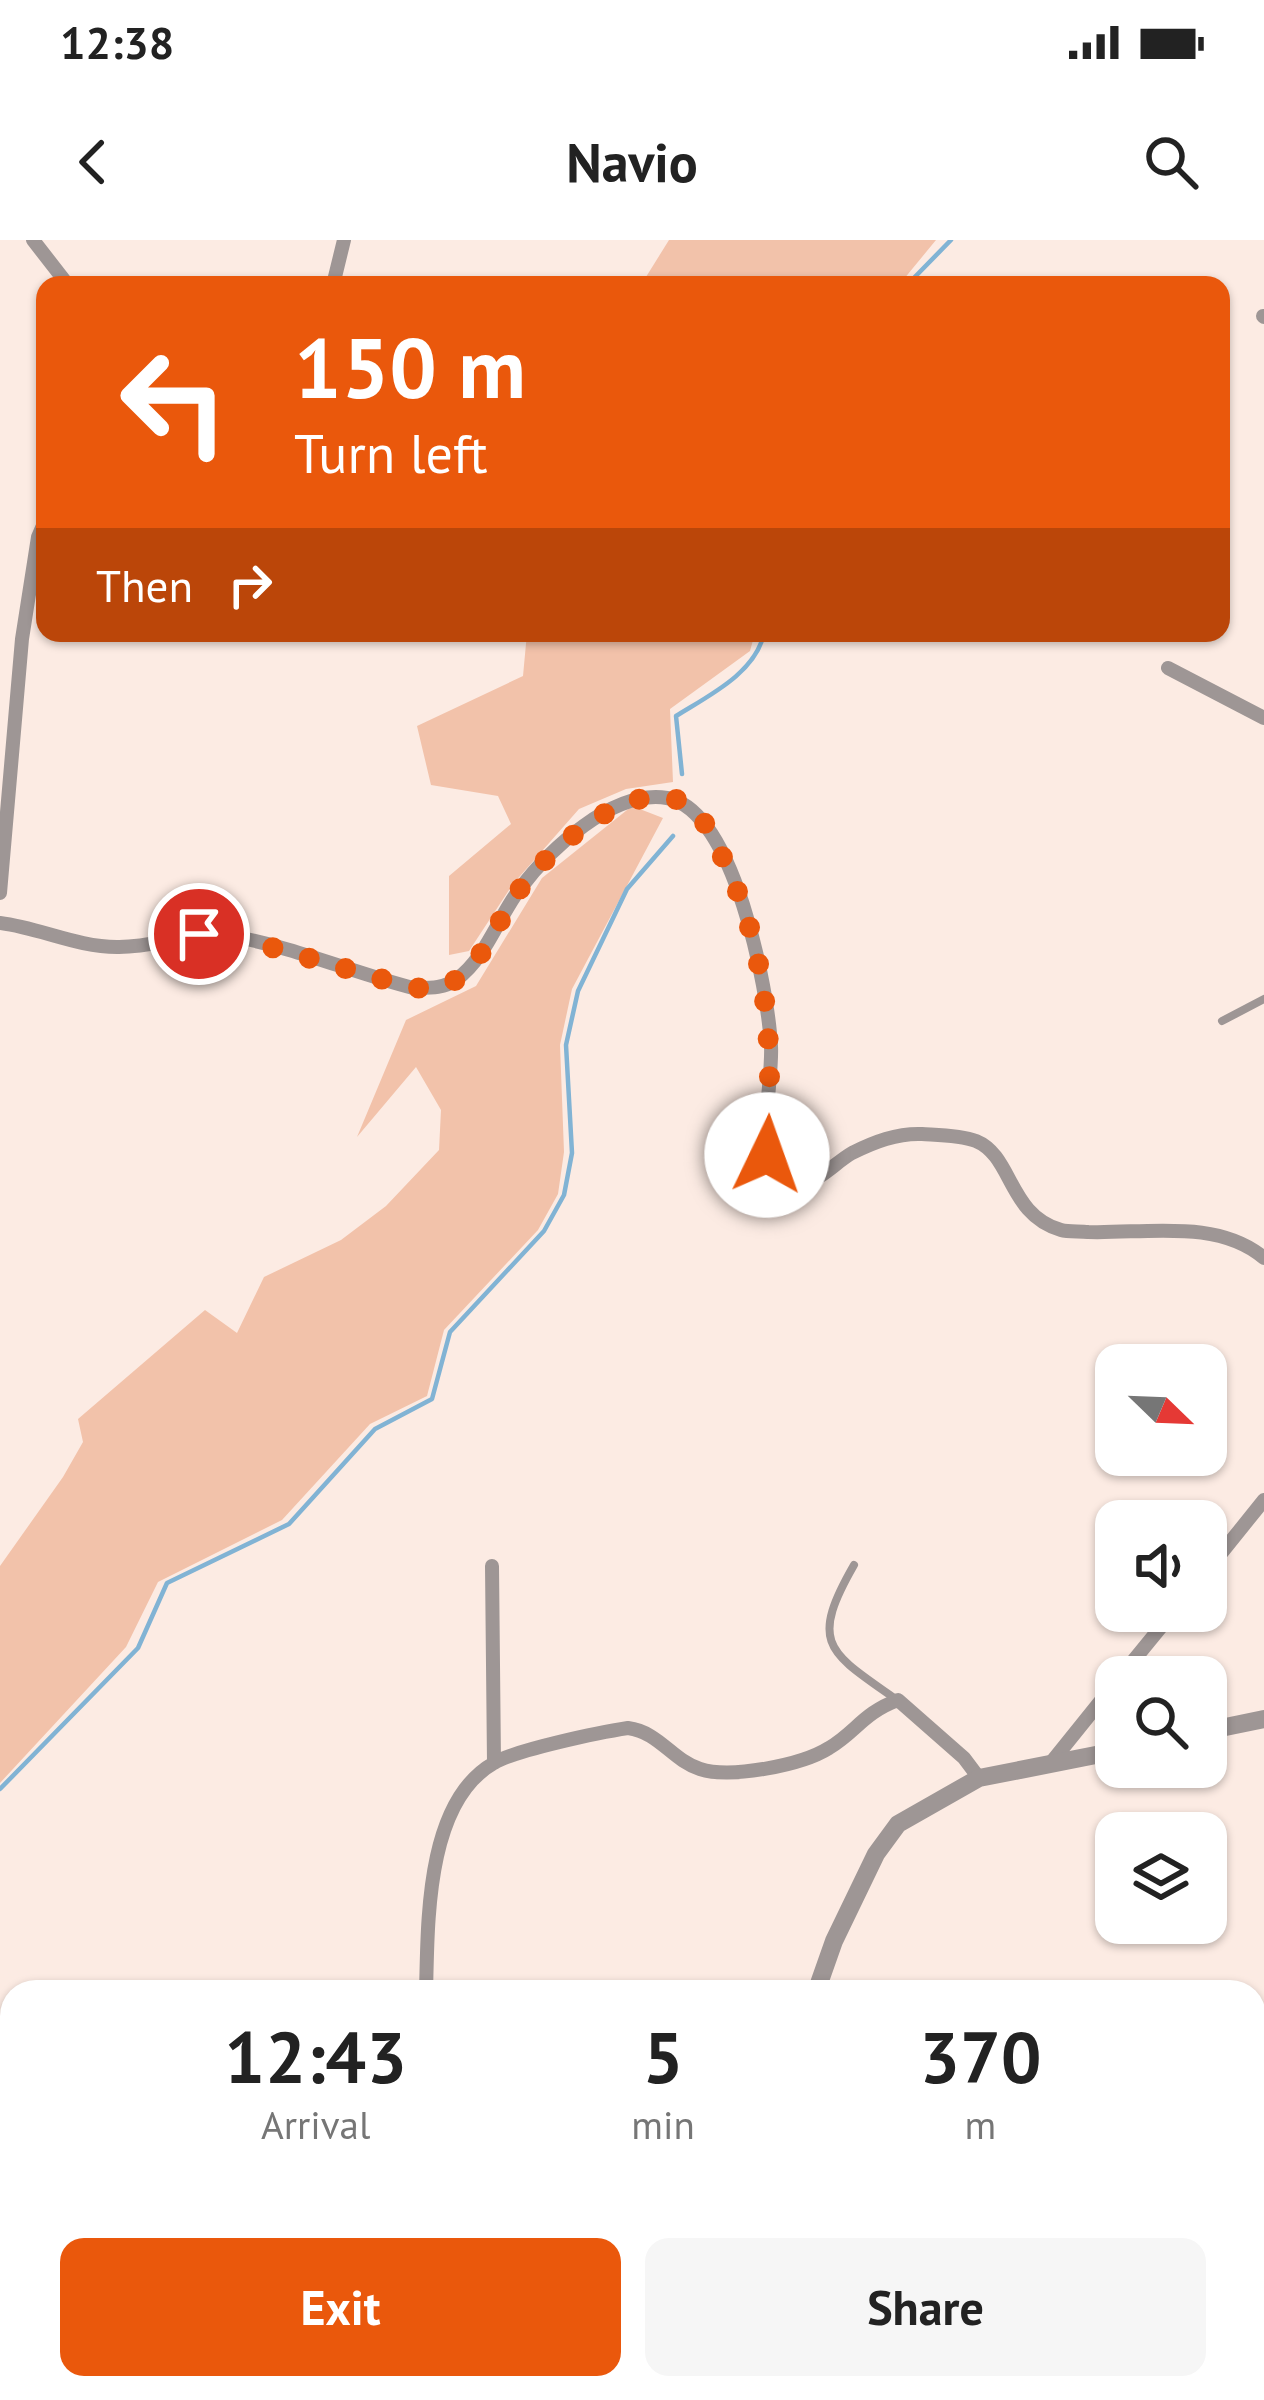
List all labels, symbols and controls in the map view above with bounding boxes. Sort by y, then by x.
text: 12:38 [60,13,174,71]
text: Navio [566,127,698,197]
icon: back [60,129,126,195]
icon: search [1138,129,1204,195]
text: 150 m [294,312,526,421]
icon: left [96,324,252,480]
text: Turn left [294,418,488,488]
icon: right [217,552,283,618]
text: Then [96,556,193,614]
pin [148,883,250,985]
icon: arrive [166,901,232,967]
position arrow [704,1092,830,1218]
north arrow [1095,1344,1227,1476]
map controls [1095,1344,1227,1944]
button: sound [1095,1500,1227,1632]
button: search [1095,1656,1227,1788]
button: layers [1095,1812,1227,1944]
text: 12:43 [224,2010,407,2103]
text: 5 [643,2010,684,2103]
text: 370 [919,2010,1042,2103]
text: Arrival [261,2099,370,2150]
text: min [631,2099,695,2150]
text: m [965,2099,996,2150]
button: Exit [60,2238,621,2376]
button: Share [645,2238,1206,2376]

